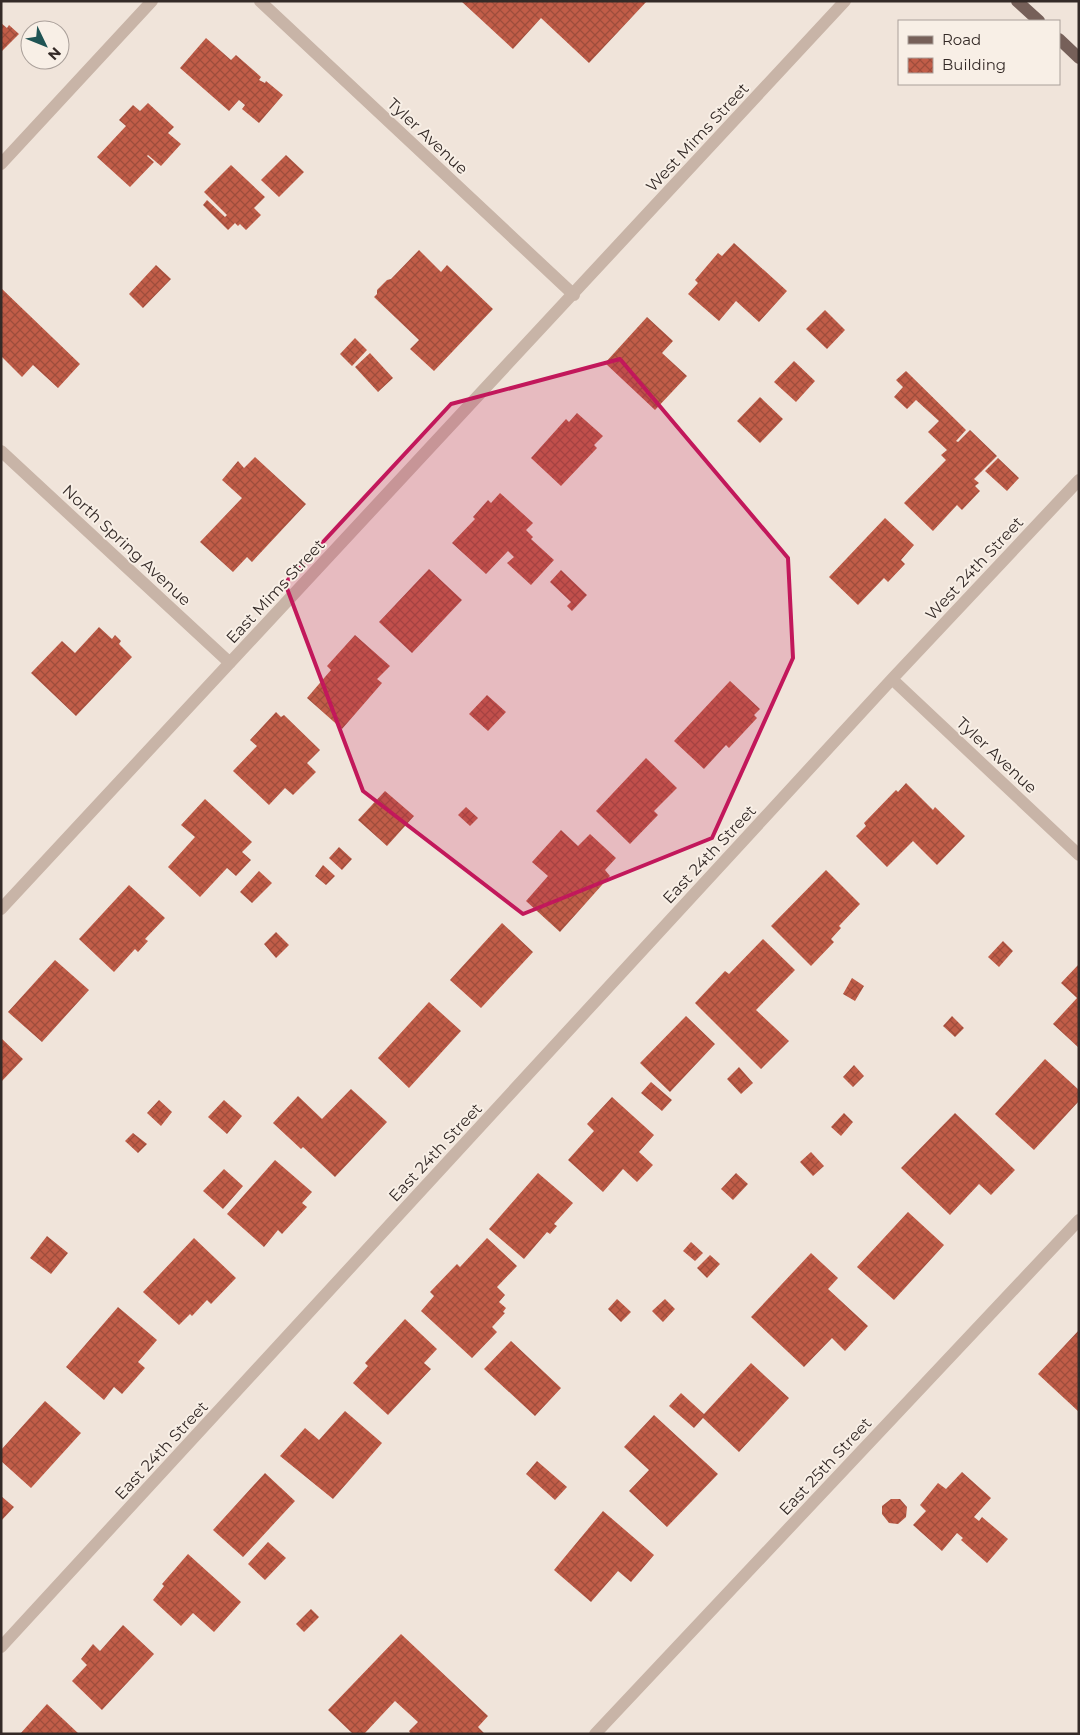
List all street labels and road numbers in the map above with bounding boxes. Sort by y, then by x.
street label: West Mims Street [642,79,753,196]
street label: Tyler Avenue [384,94,472,178]
street label: North Spring Avenue [58,481,195,610]
street label: West 24th Street [922,512,1027,624]
street label: East Mims Street [222,535,329,647]
street label: Tyler Avenue [953,713,1041,797]
street label: East 24th Street [659,801,760,908]
street label: East 24th Street [385,1099,486,1206]
street label: East 24th Street [111,1397,212,1504]
street label: East 25th Street [775,1413,876,1519]

